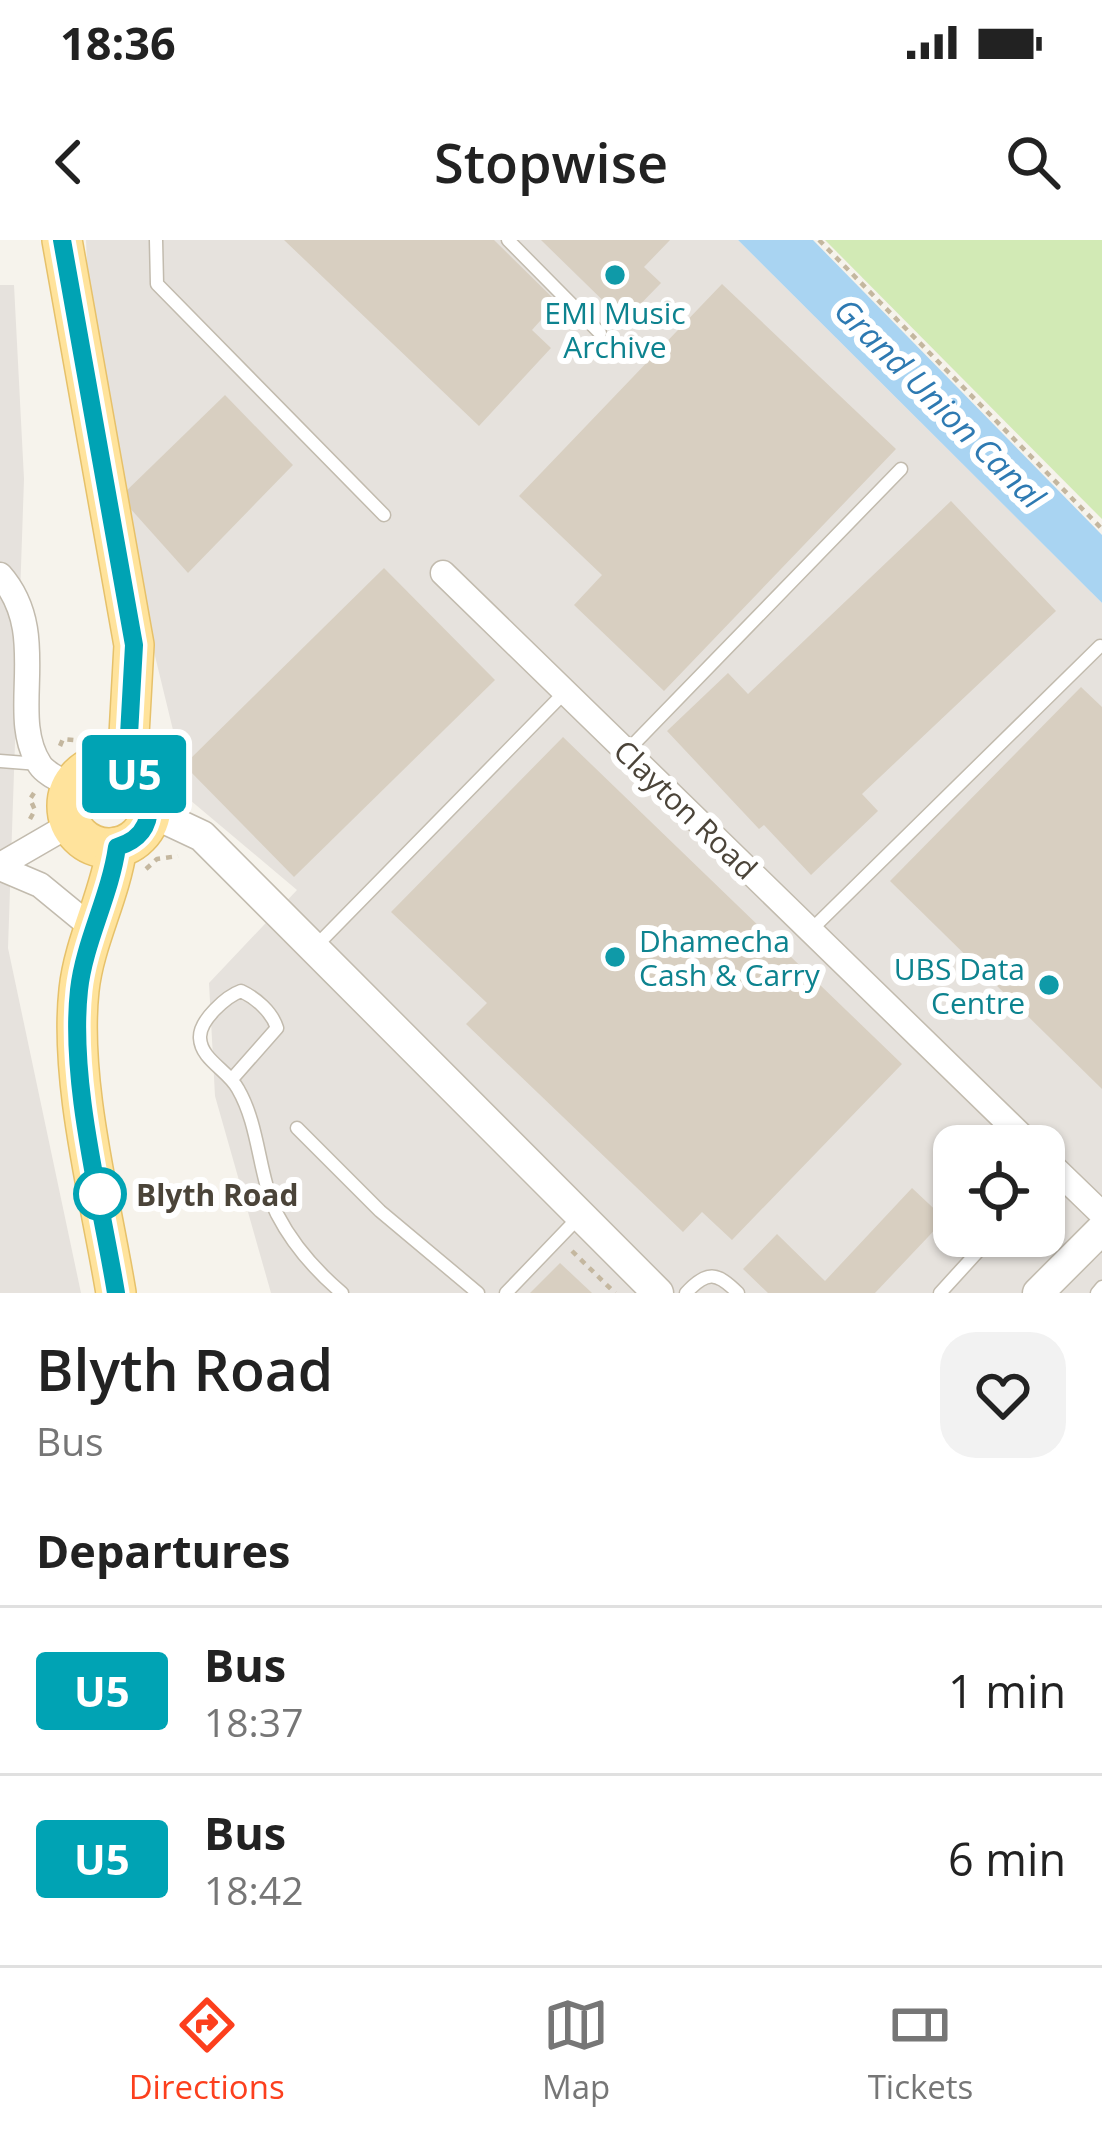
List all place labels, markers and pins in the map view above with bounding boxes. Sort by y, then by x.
marker: EMI Music Archive [602,262,628,288]
place label: EMI Music Archive [544,292,686,367]
place label: Dhamecha Cash & Carry [639,920,821,995]
marker: Dhamecha Cash & Carry [602,944,628,970]
place label: UBS Data Centre [894,948,1025,1023]
marker: UBS Data Centre [1036,972,1062,998]
marker: Blyth Road [75,1169,125,1219]
place label: Blyth Road [136,1174,298,1215]

